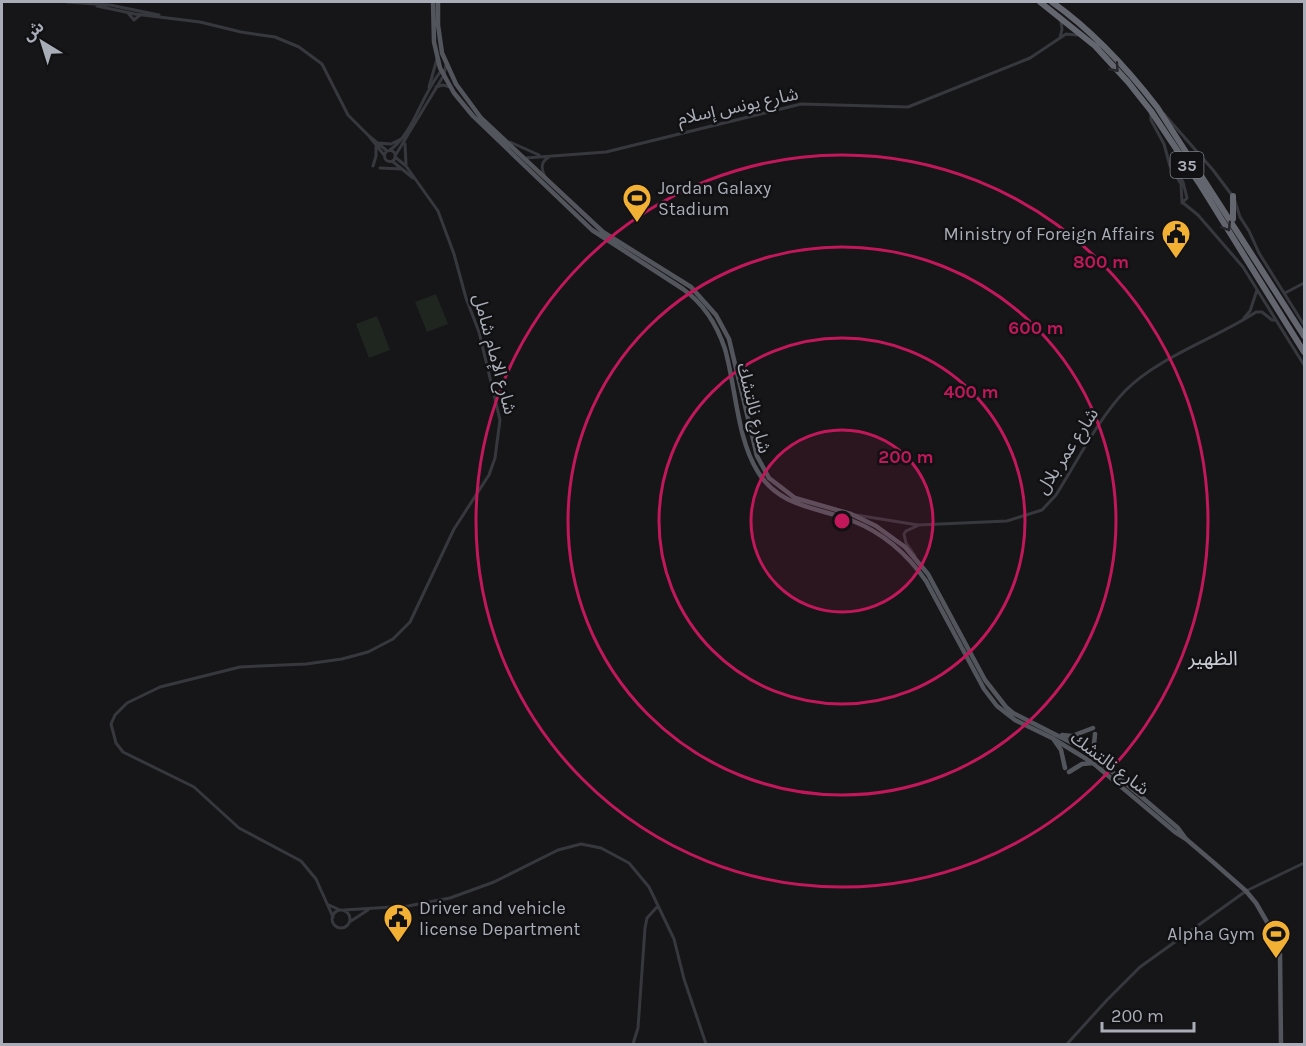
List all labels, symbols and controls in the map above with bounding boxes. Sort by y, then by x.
north arrow [12,12,72,72]
text: ش [19,16,48,45]
one-way arrow [1108,61,1119,72]
street label: شارع يونس إسلام [676,82,801,132]
road number: 35 [1170,152,1204,178]
place label: Jordan Galaxy Stadium [658,177,772,220]
sports icon: Jordan Galaxy Stadium [621,182,653,224]
public building icon: Ministry of Foreign Affairs [1160,218,1192,260]
one-way arrow [1219,221,1231,231]
place label: Ministry of Foreign Affairs [944,223,1155,245]
text: 800 m [1073,251,1129,273]
street label: شارع الإمام شامل [465,291,522,417]
text: 600 m [1008,317,1064,339]
street label: شارع نالتشك [729,360,776,456]
text: 400 m [943,381,999,403]
street label: شارع عمر بلال [1031,404,1106,500]
text: 200 m [878,446,934,468]
centre of rings [832,511,852,531]
district label: الظهير [1187,647,1238,670]
street label: شارع نالتشك [1065,726,1154,802]
place label: Driver and vehicle license Department [419,897,581,940]
public building icon: Driver and vehicle license Department [382,902,414,944]
sports icon: Alpha Gym [1260,918,1292,960]
place label: Alpha Gym [1167,923,1255,945]
scale bar [1102,995,1194,1033]
text: 200 m [1111,1005,1164,1027]

